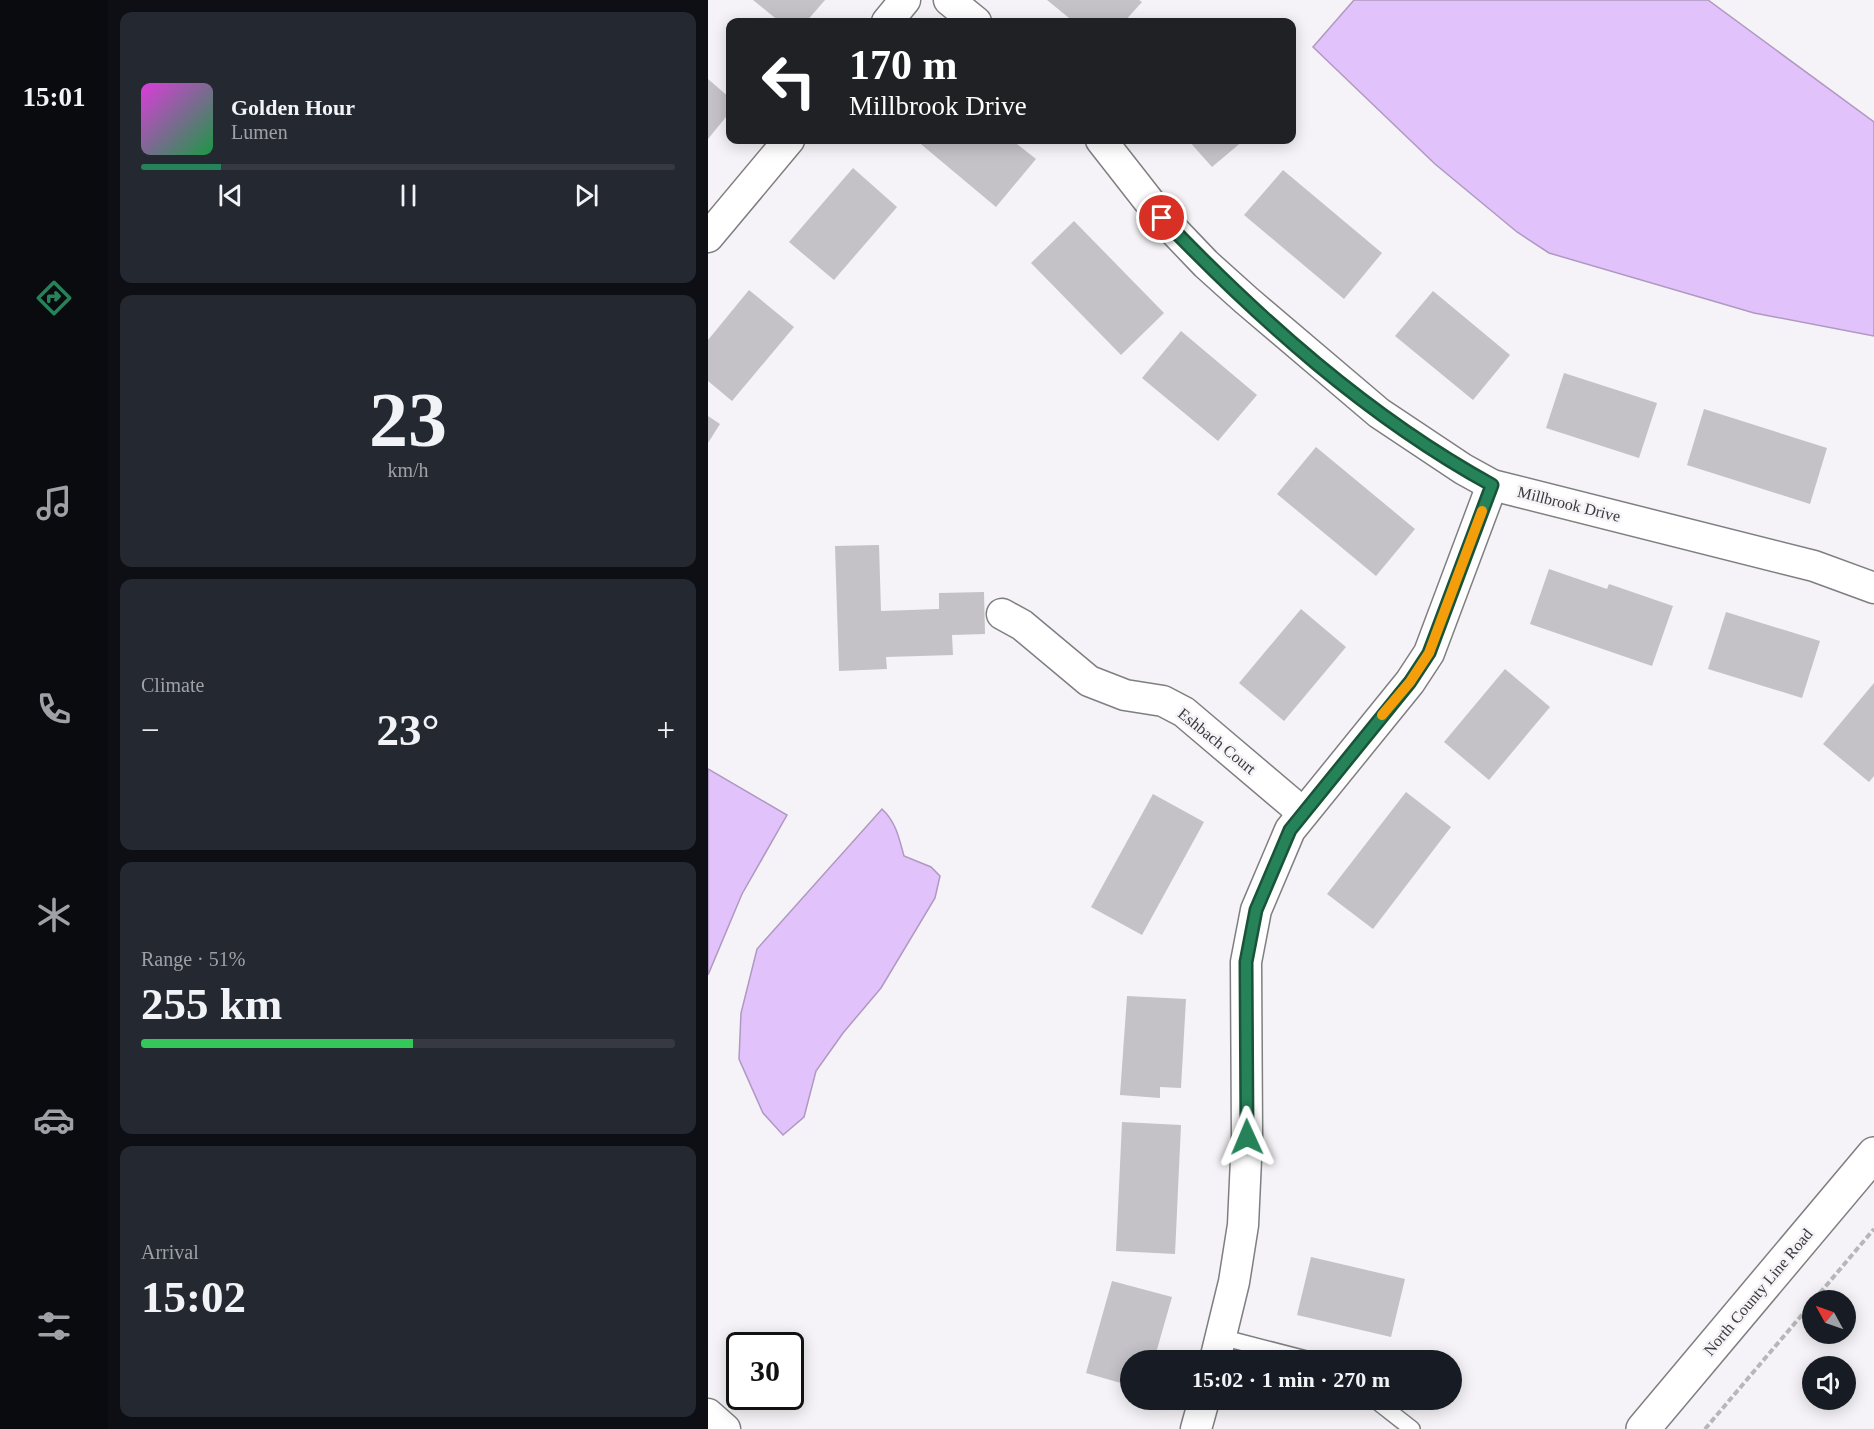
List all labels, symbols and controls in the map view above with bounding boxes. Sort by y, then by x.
icon: left [750,42,828,120]
text: 170 m [849,42,958,88]
text: 15:01 [23,82,86,112]
text: Millbrook Drive [849,91,1027,121]
text: Golden Hour [231,95,355,120]
text: Lumen [231,121,288,143]
icon: previous [214,179,247,212]
icon: pause [392,179,425,212]
icon: next [570,179,603,212]
pin [1136,192,1187,243]
icon: arrive [1145,201,1178,234]
icon: directions [33,277,75,319]
text: 23 [369,376,447,463]
text: km/h [387,459,429,481]
icon: music [33,482,75,524]
street label: Millbrook Drive [1516,483,1622,525]
text: Climate [141,674,204,696]
icon: phone [33,688,75,730]
text: 23° [377,705,440,755]
street label: Eshbach Court [1175,705,1260,778]
text: − [141,712,160,748]
text: + [656,712,675,748]
icon: climate [33,894,75,936]
text: Range · 51% [141,948,245,970]
text: 255 km [141,979,282,1029]
icon: car [33,1099,75,1141]
position arrow [1215,1105,1279,1169]
street label: North County Line Road [1700,1225,1817,1359]
text: Arrival [141,1241,199,1263]
text: 15:02 [141,1272,246,1322]
north arrow [1802,1290,1856,1344]
map controls [1802,1290,1856,1410]
icon: filters [33,1305,75,1347]
speed limit sign: 30 [726,1332,804,1410]
button: sound [1802,1356,1856,1410]
text: 15:02 · 1 min · 270 m [1192,1367,1390,1392]

